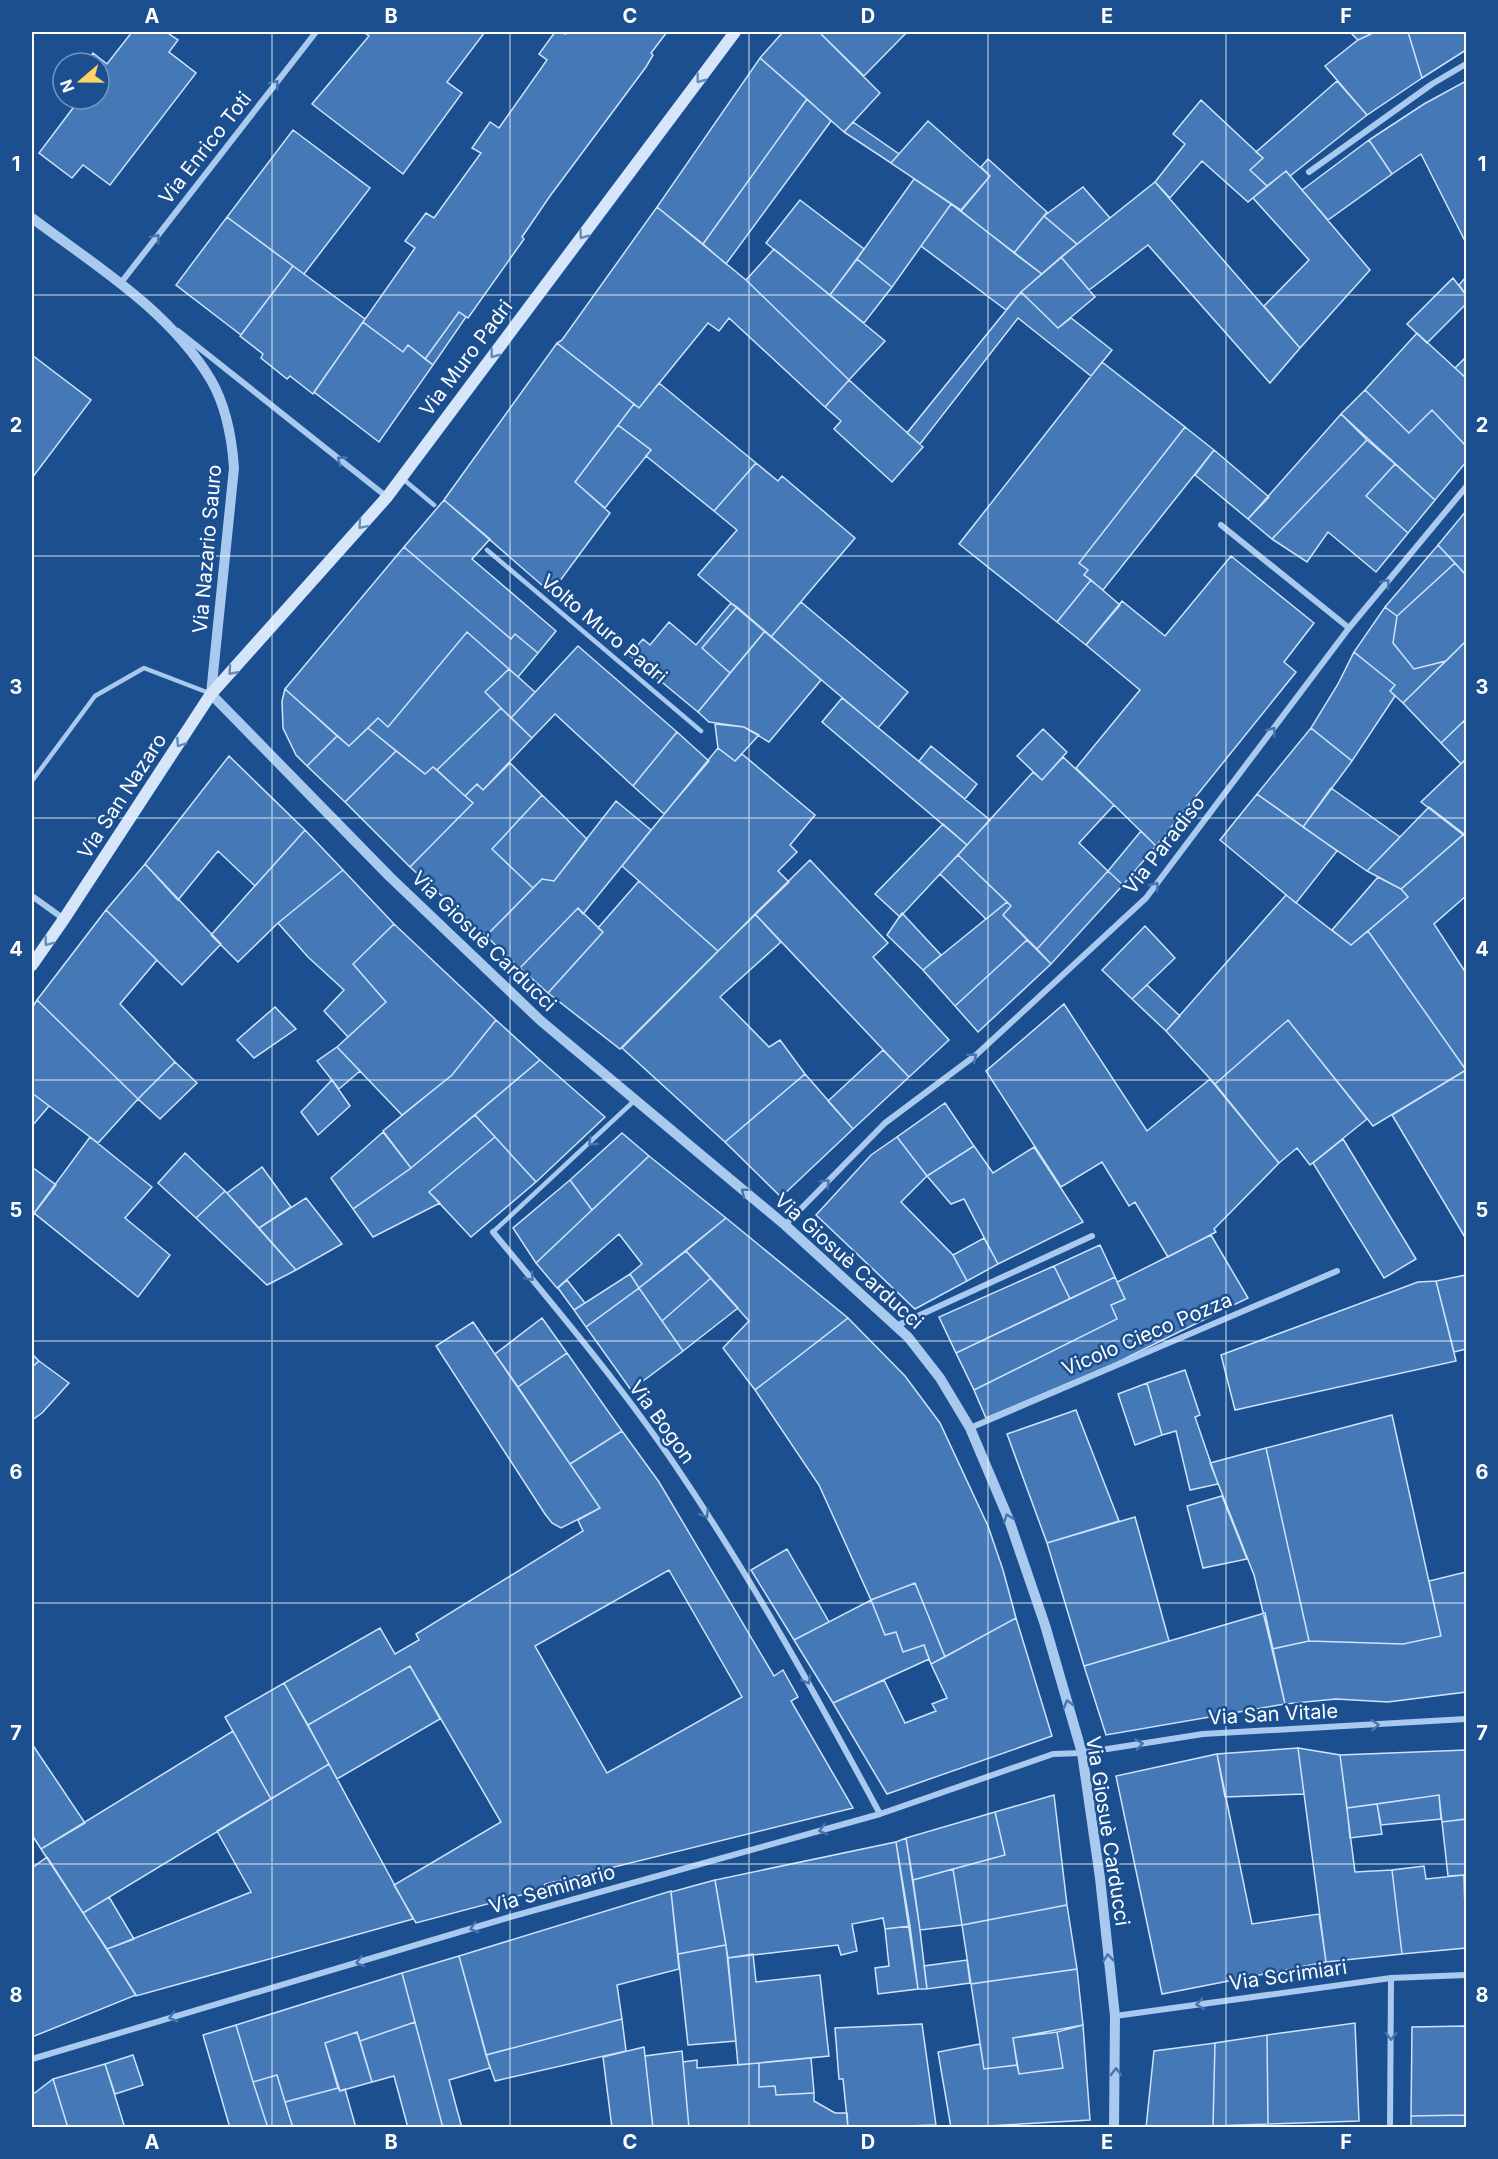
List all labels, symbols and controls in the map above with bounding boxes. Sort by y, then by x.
text: A [145,4,160,28]
text: B [384,4,398,28]
text: C [623,4,637,28]
text: D [861,4,875,28]
text: E [1101,4,1113,28]
text: F [1340,4,1352,28]
north arrow [51,51,111,111]
one-way arrow [696,72,707,83]
text: N [55,77,78,95]
one-way arrow [268,79,279,90]
street label: Via Enrico Toti [154,87,256,209]
text: 1 [12,152,20,176]
text: 1 [1478,152,1486,176]
one-way arrow [580,228,591,239]
one-way arrow [149,233,160,244]
street label: Via Muro Padri [415,295,517,421]
one-way arrow [490,348,501,359]
text: 2 [10,413,22,437]
text: 2 [1476,413,1488,437]
one-way arrow [337,457,348,468]
street label: Via Nazario Sauro [188,464,226,634]
one-way arrow [358,519,369,529]
street label: Volto Muro Padri [536,569,672,689]
one-way arrow [1379,579,1390,590]
one-way arrow [228,664,239,675]
text: 3 [10,675,22,699]
text: 3 [1476,675,1488,699]
one-way arrow [1264,726,1275,737]
street label: Via San Nazaro [73,729,171,863]
one-way arrow [176,736,187,747]
street label: Via Paradiso [1118,791,1210,899]
street label: Via Giosuè Carducci [407,866,561,1016]
one-way arrow [1147,882,1158,893]
one-way arrow [44,935,55,946]
text: 4 [9,937,23,961]
text: 4 [1475,937,1489,961]
one-way arrow [967,1053,978,1064]
one-way arrow [589,1134,600,1145]
one-way arrow [818,1180,829,1191]
street label: Via Giosuè Carducci [770,1188,928,1334]
one-way arrow [741,1189,752,1200]
text: 5 [10,1198,22,1222]
text: 5 [1476,1198,1488,1222]
one-way arrow [523,1270,534,1281]
street label: Vicolo Cieco Pozza [1058,1287,1236,1381]
street label: Via Bogon [624,1376,700,1468]
text: 6 [10,1460,23,1484]
text: 6 [1476,1460,1489,1484]
one-way arrow [698,1508,710,1518]
one-way arrow [1003,1513,1015,1524]
one-way arrow [800,1674,811,1684]
one-way arrow [1062,1699,1075,1709]
street label: Via San Vitale [1207,1699,1339,1729]
one-way arrow [1371,1719,1380,1732]
text: 7 [10,1721,22,1745]
text: 7 [1476,1721,1488,1745]
street label: Via Giosuè Carducci [1081,1734,1135,1928]
one-way arrow [1134,1738,1144,1751]
one-way arrow [818,1823,829,1835]
street label: Via Seminario [486,1860,618,1918]
one-way arrow [469,1921,480,1933]
one-way arrow [1103,1953,1115,1962]
one-way arrow [355,1955,366,1967]
street label: Via Scrimiari [1228,1955,1348,1995]
text: 8 [9,1983,23,2007]
text: 8 [1475,1983,1489,2007]
one-way arrow [1195,1997,1204,2009]
one-way arrow [168,2010,179,2022]
one-way arrow [1384,2032,1397,2041]
one-way arrow [1110,2067,1122,2076]
text: A [145,2130,160,2154]
text: B [384,2130,398,2154]
text: C [623,2130,637,2154]
text: D [861,2130,875,2154]
text: E [1101,2130,1113,2154]
text: F [1340,2130,1352,2154]

